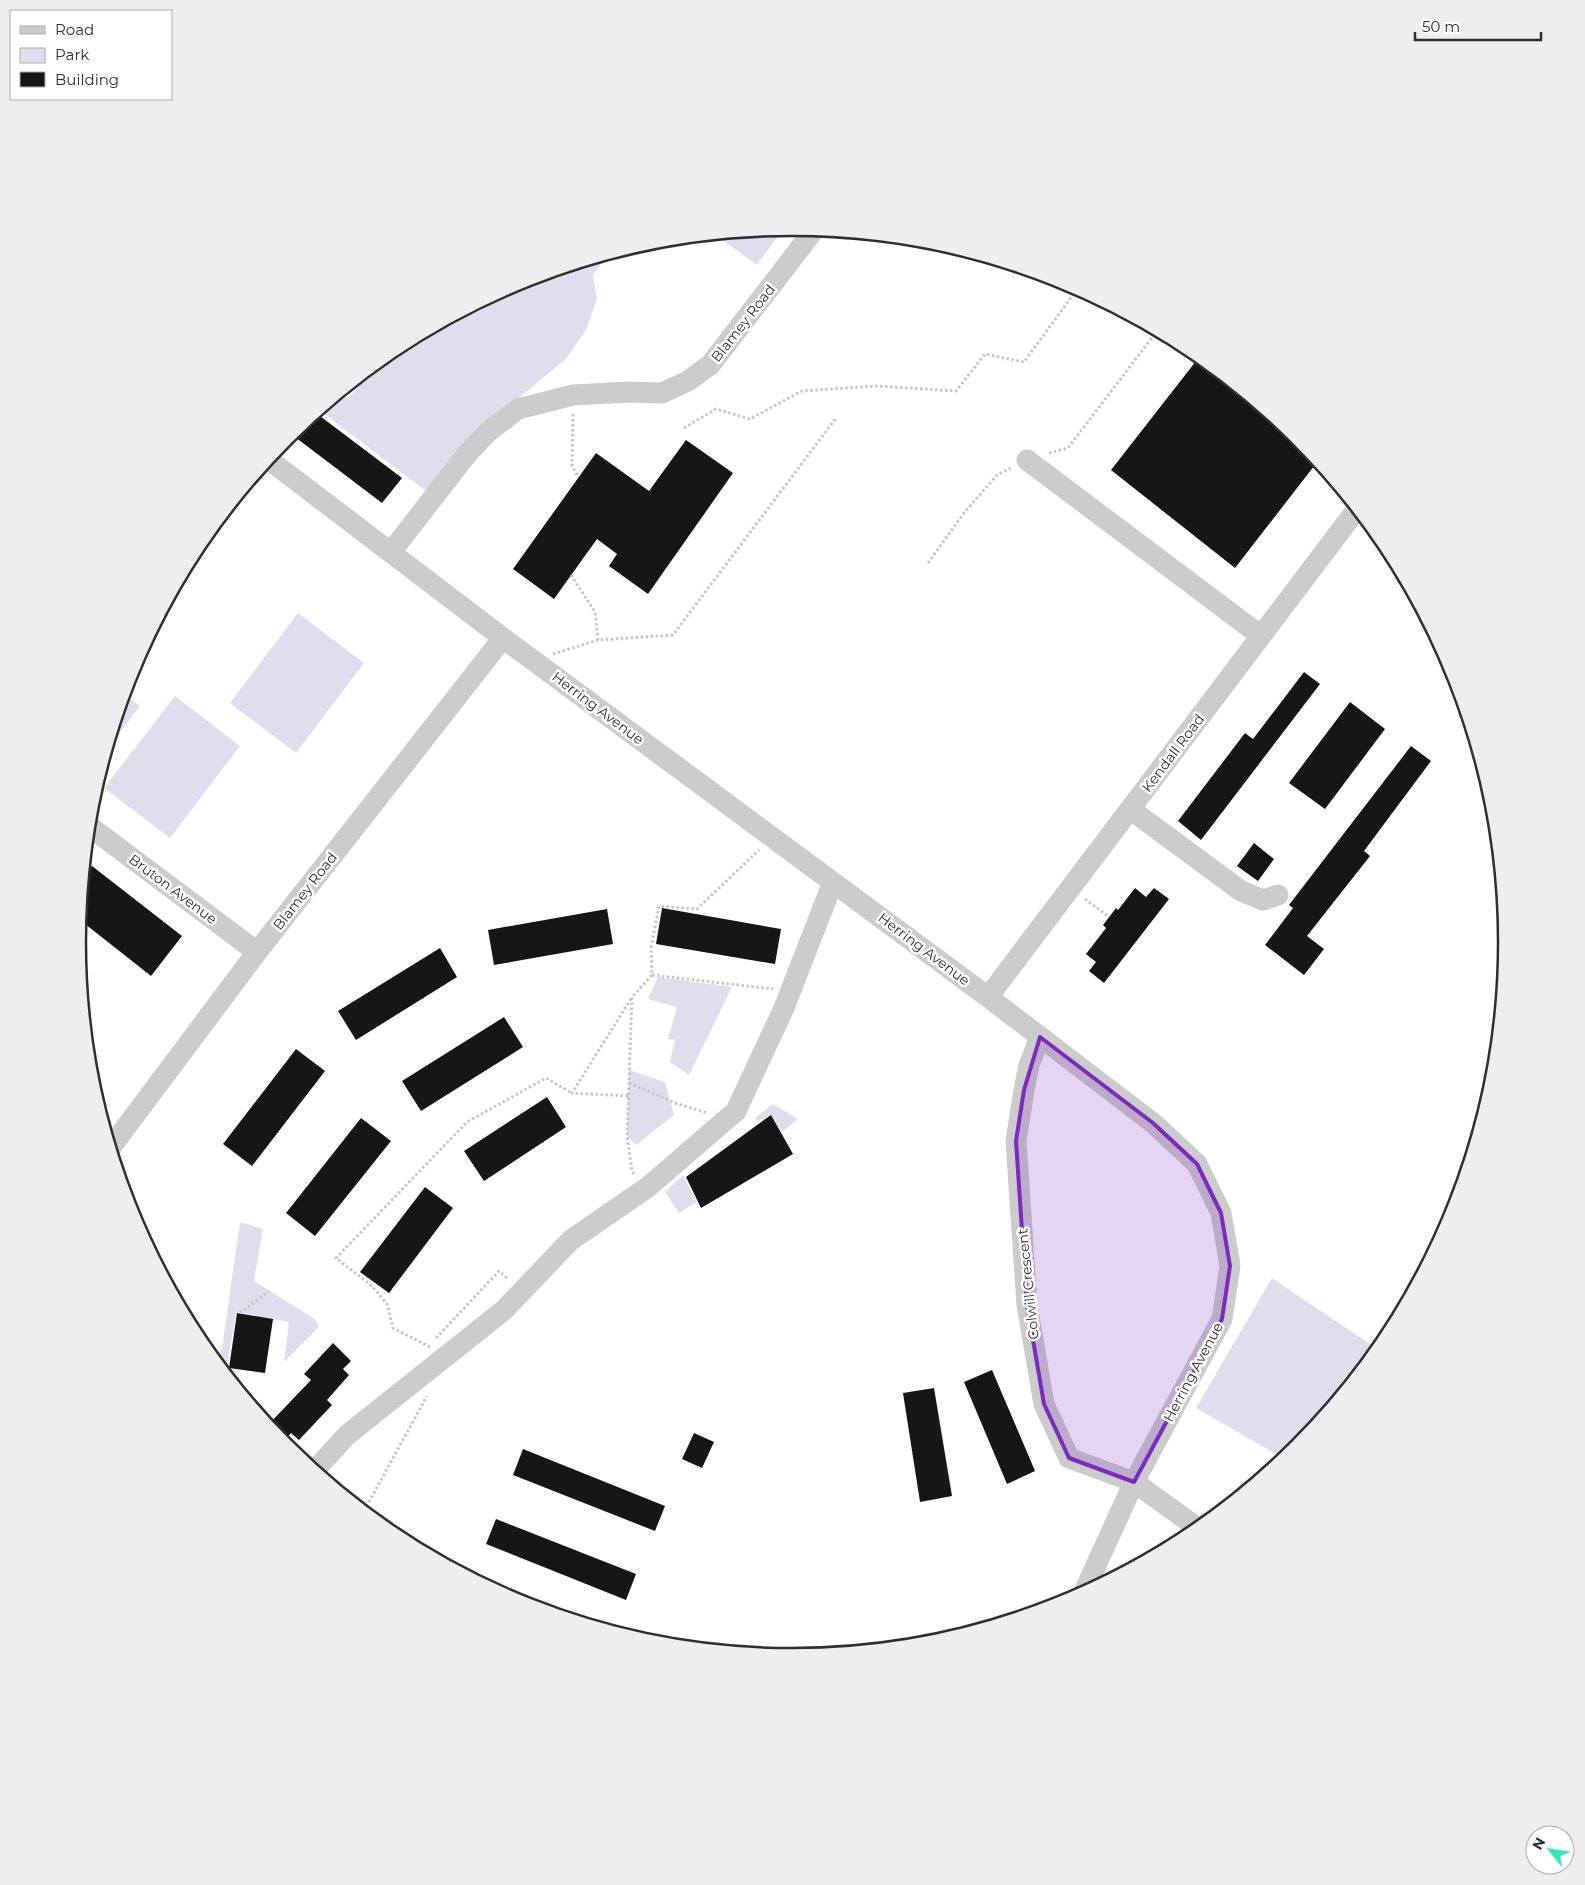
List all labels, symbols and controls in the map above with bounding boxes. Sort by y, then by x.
legend [10,10,172,100]
scale bar [1415,10,1541,42]
text: 50 m [1422,17,1460,36]
text: Road [55,20,94,39]
text: Park [55,45,89,64]
text: Building [55,70,119,89]
street label: Blamey Road [707,281,779,365]
street label: Herring Avenue [549,668,647,748]
street label: Kendall Road [1138,710,1208,796]
street label: Blamey Road [269,849,341,933]
street label: Bruton Avenue [125,850,221,928]
street label: Herring Avenue [875,909,973,989]
street label: Colwill Crescent [1013,1227,1043,1340]
street label: Herring Avenue [1159,1319,1227,1425]
north arrow [1525,1825,1575,1875]
text: N [1528,1834,1549,1853]

